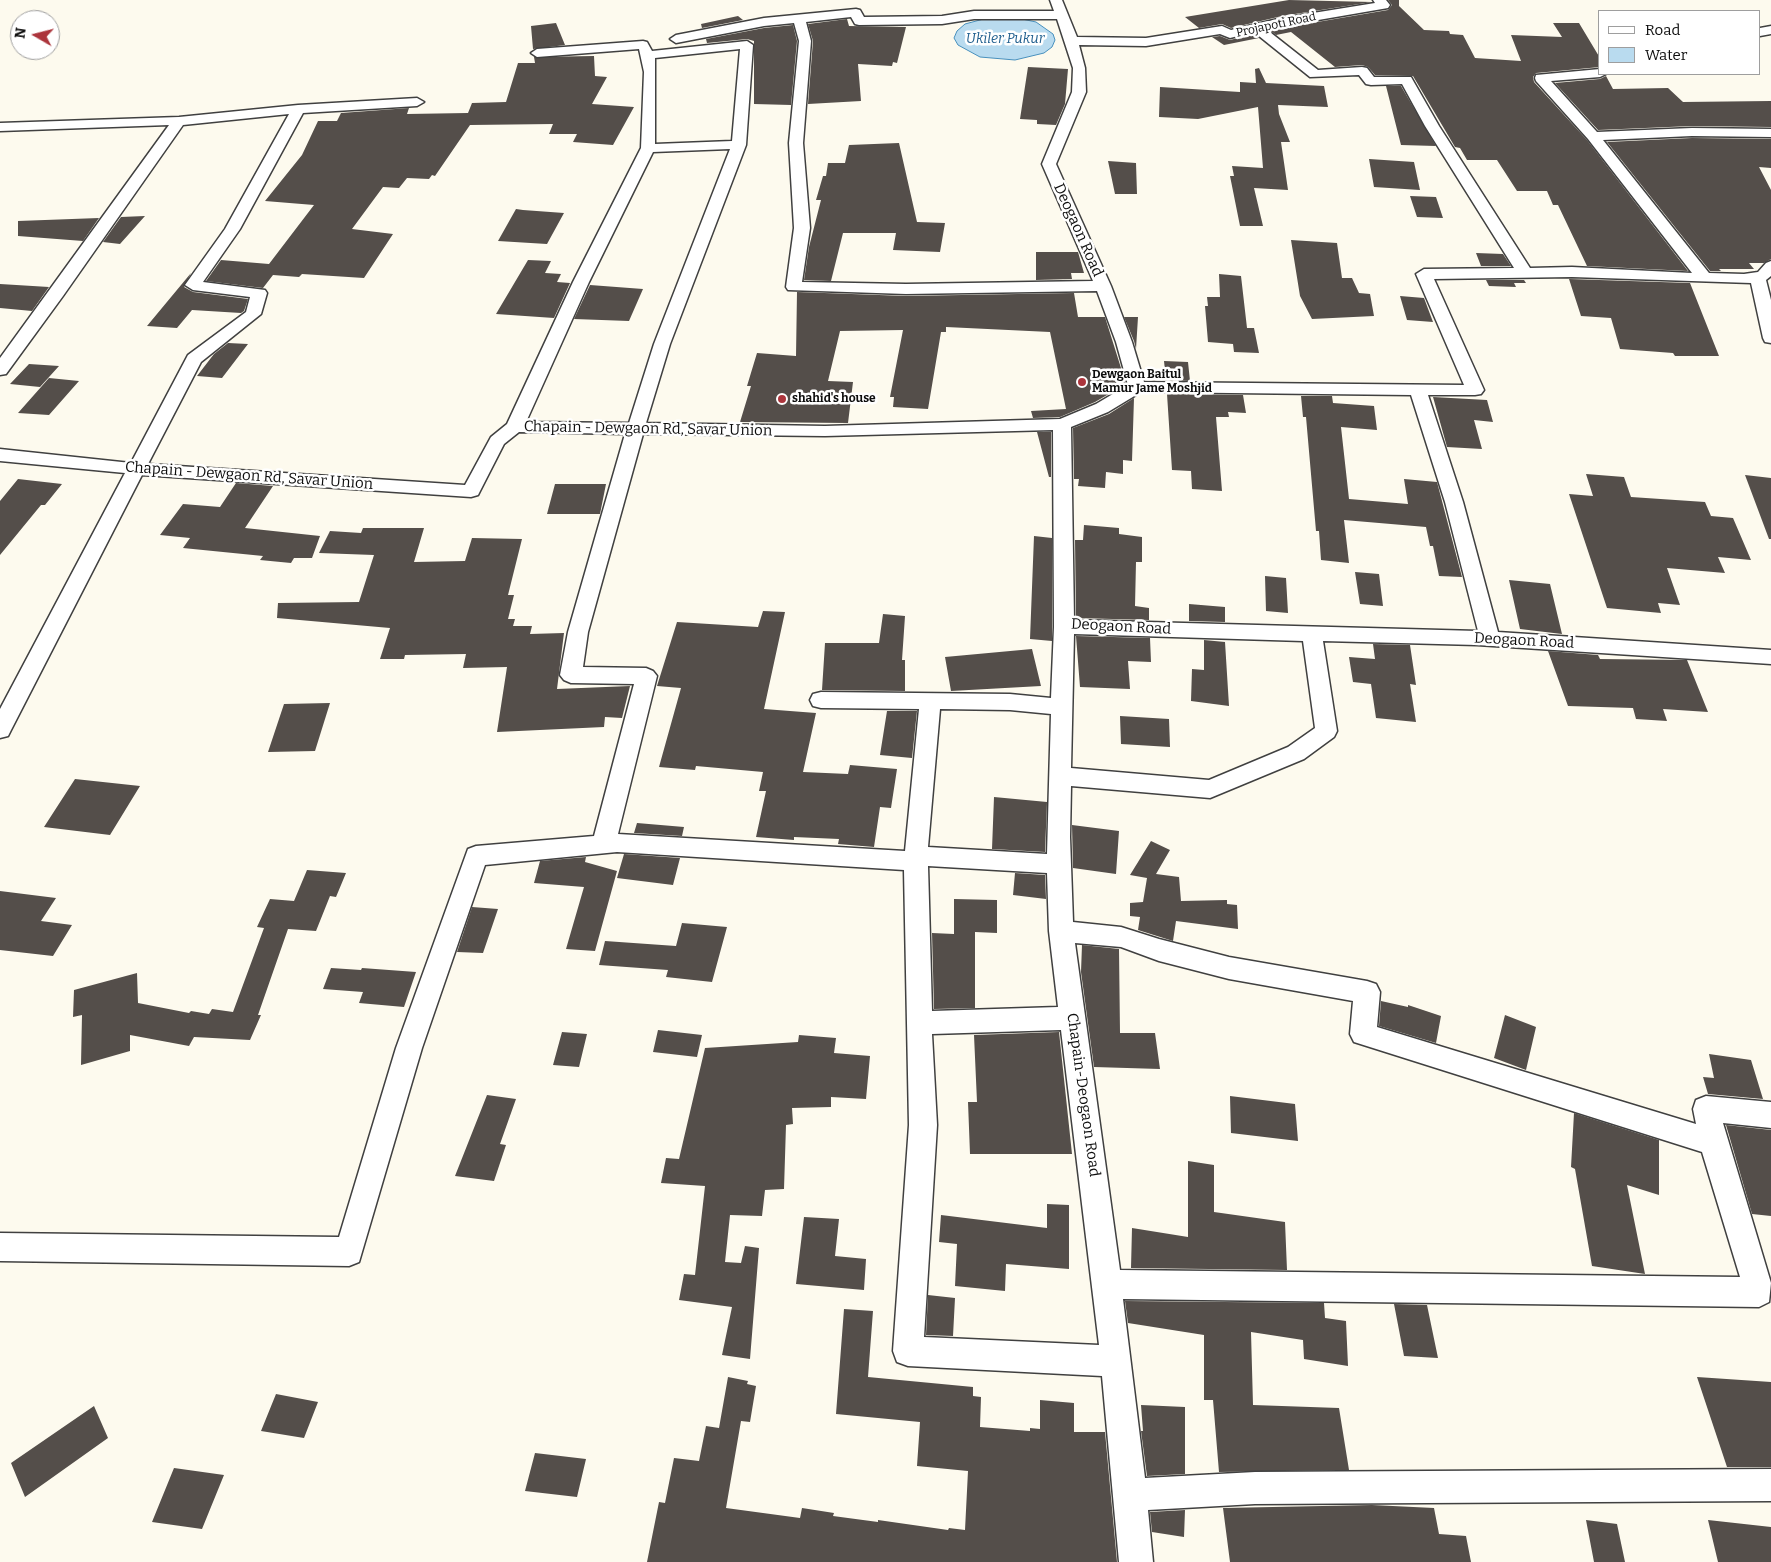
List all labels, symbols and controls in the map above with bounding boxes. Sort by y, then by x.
north arrow [10,10,60,60]
street label: Projapoti Road [1235,10,1317,40]
legend [1598,10,1761,75]
text: Road [1645,21,1680,39]
text: N [11,26,30,40]
water label: Ukiler Pukur [966,31,1044,47]
text: Water [1645,46,1687,64]
street label: Deogaon Road [1049,181,1107,279]
place label: Dewgaon Baitul Mamur Jame Moshjid [1092,368,1212,396]
marker: Dewgaon Baitul Mamur Jame Moshjid [1076,376,1088,388]
place label: shahid's house [792,392,876,406]
marker: shahid's house [776,393,788,405]
street label: Chapain - Dewgaon Rd, Savar Union [524,418,772,440]
street label: Chapain - Dewgaon Rd, Savar Union [124,458,374,494]
street label: Deogaon Road [1070,615,1172,639]
street label: Deogaon Road [1473,629,1575,653]
street label: Chapain-Deogaon Road [1063,1012,1103,1178]

